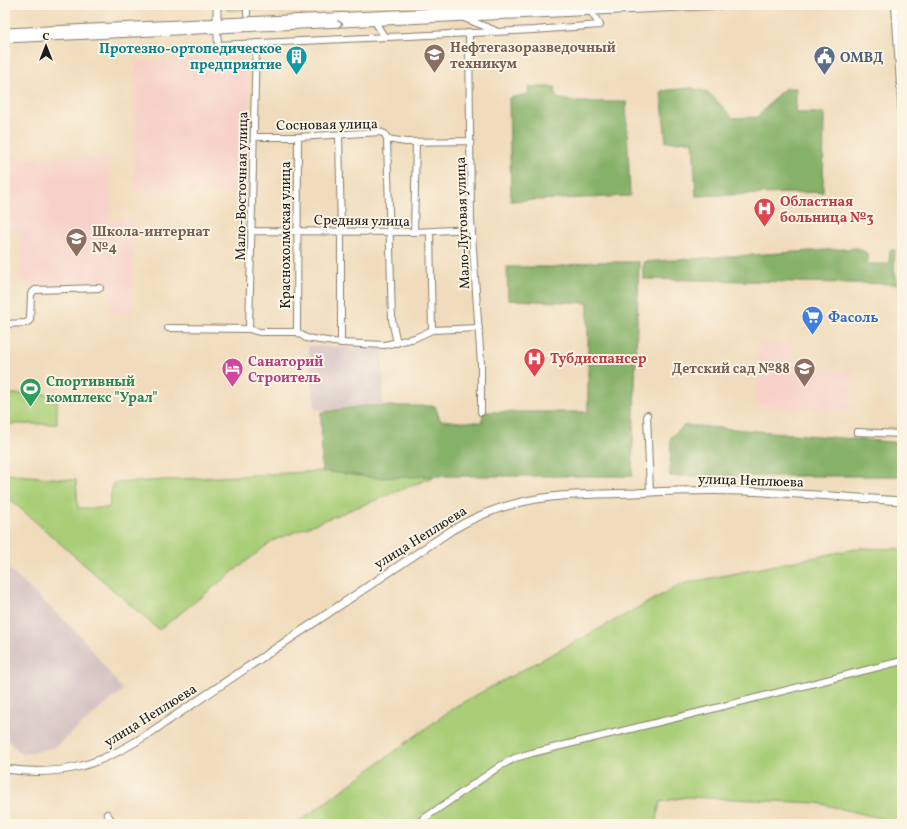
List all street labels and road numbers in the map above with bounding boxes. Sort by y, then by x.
street label: Мало-Восточная улица [232,111,253,261]
street label: Сосновая улица [276,115,378,136]
street label: Мало-Луговая улица [452,156,475,289]
street label: Краснохолмская улица [277,161,296,309]
street label: Средняя улица [314,211,410,232]
street label: улица Неплюева [698,470,804,493]
street label: улица Неплюева [371,502,471,574]
street label: улица Неплюева [101,680,201,752]

